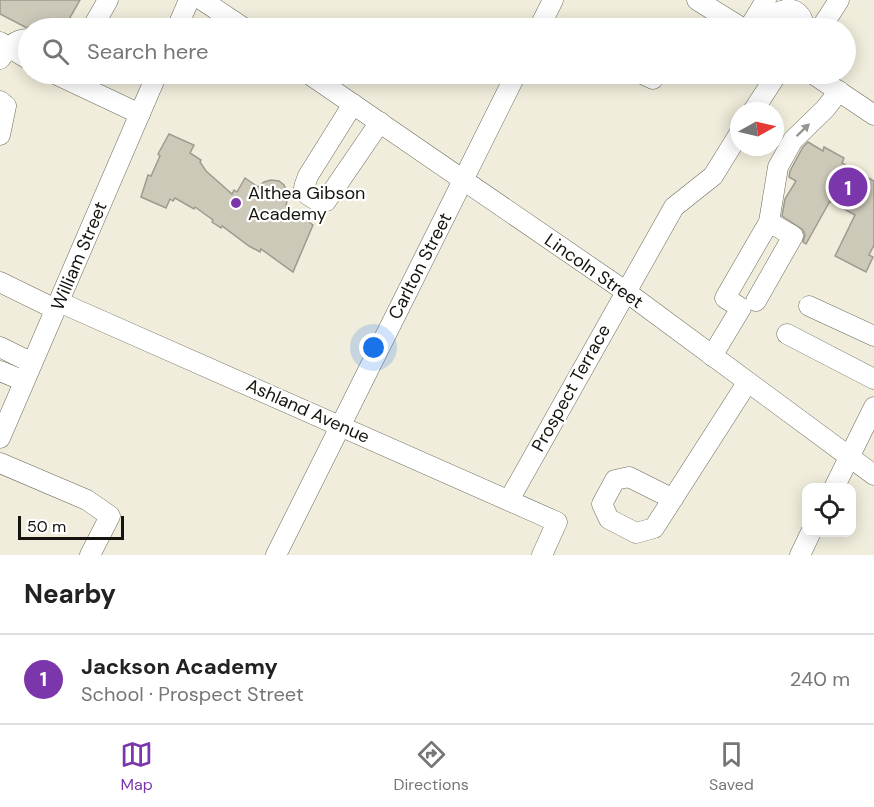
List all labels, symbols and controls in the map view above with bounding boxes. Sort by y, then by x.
search box [18,18,856,84]
icon: search [39,35,72,68]
text: Search here [87,37,208,66]
north arrow [730,102,784,156]
one-way arrow [795,123,810,137]
pin: 1 [828,164,868,210]
place label: Althea Gibson Academy [248,181,365,226]
marker: Althea Gibson Academy [229,196,243,210]
street label: William Street [45,198,113,314]
street label: Carlton Street [383,208,457,324]
street label: Lincoln Street [540,228,648,314]
street label: Prospect Terrace [526,320,616,456]
your location [359,333,388,362]
street label: Ashland Avenue [242,373,374,449]
map controls [802,483,856,537]
button: locate [802,483,856,537]
scale bar [18,513,124,540]
text: 50 m [27,516,66,537]
text: Nearby [24,577,116,611]
text: Jackson Academy [81,652,278,681]
text: 1 [40,666,47,692]
text: 240 m [790,666,850,692]
text: School · Prospect Street [81,681,304,707]
tab: Map [120,738,153,795]
tab: Directions [393,738,469,795]
tab: Saved [709,738,754,795]

